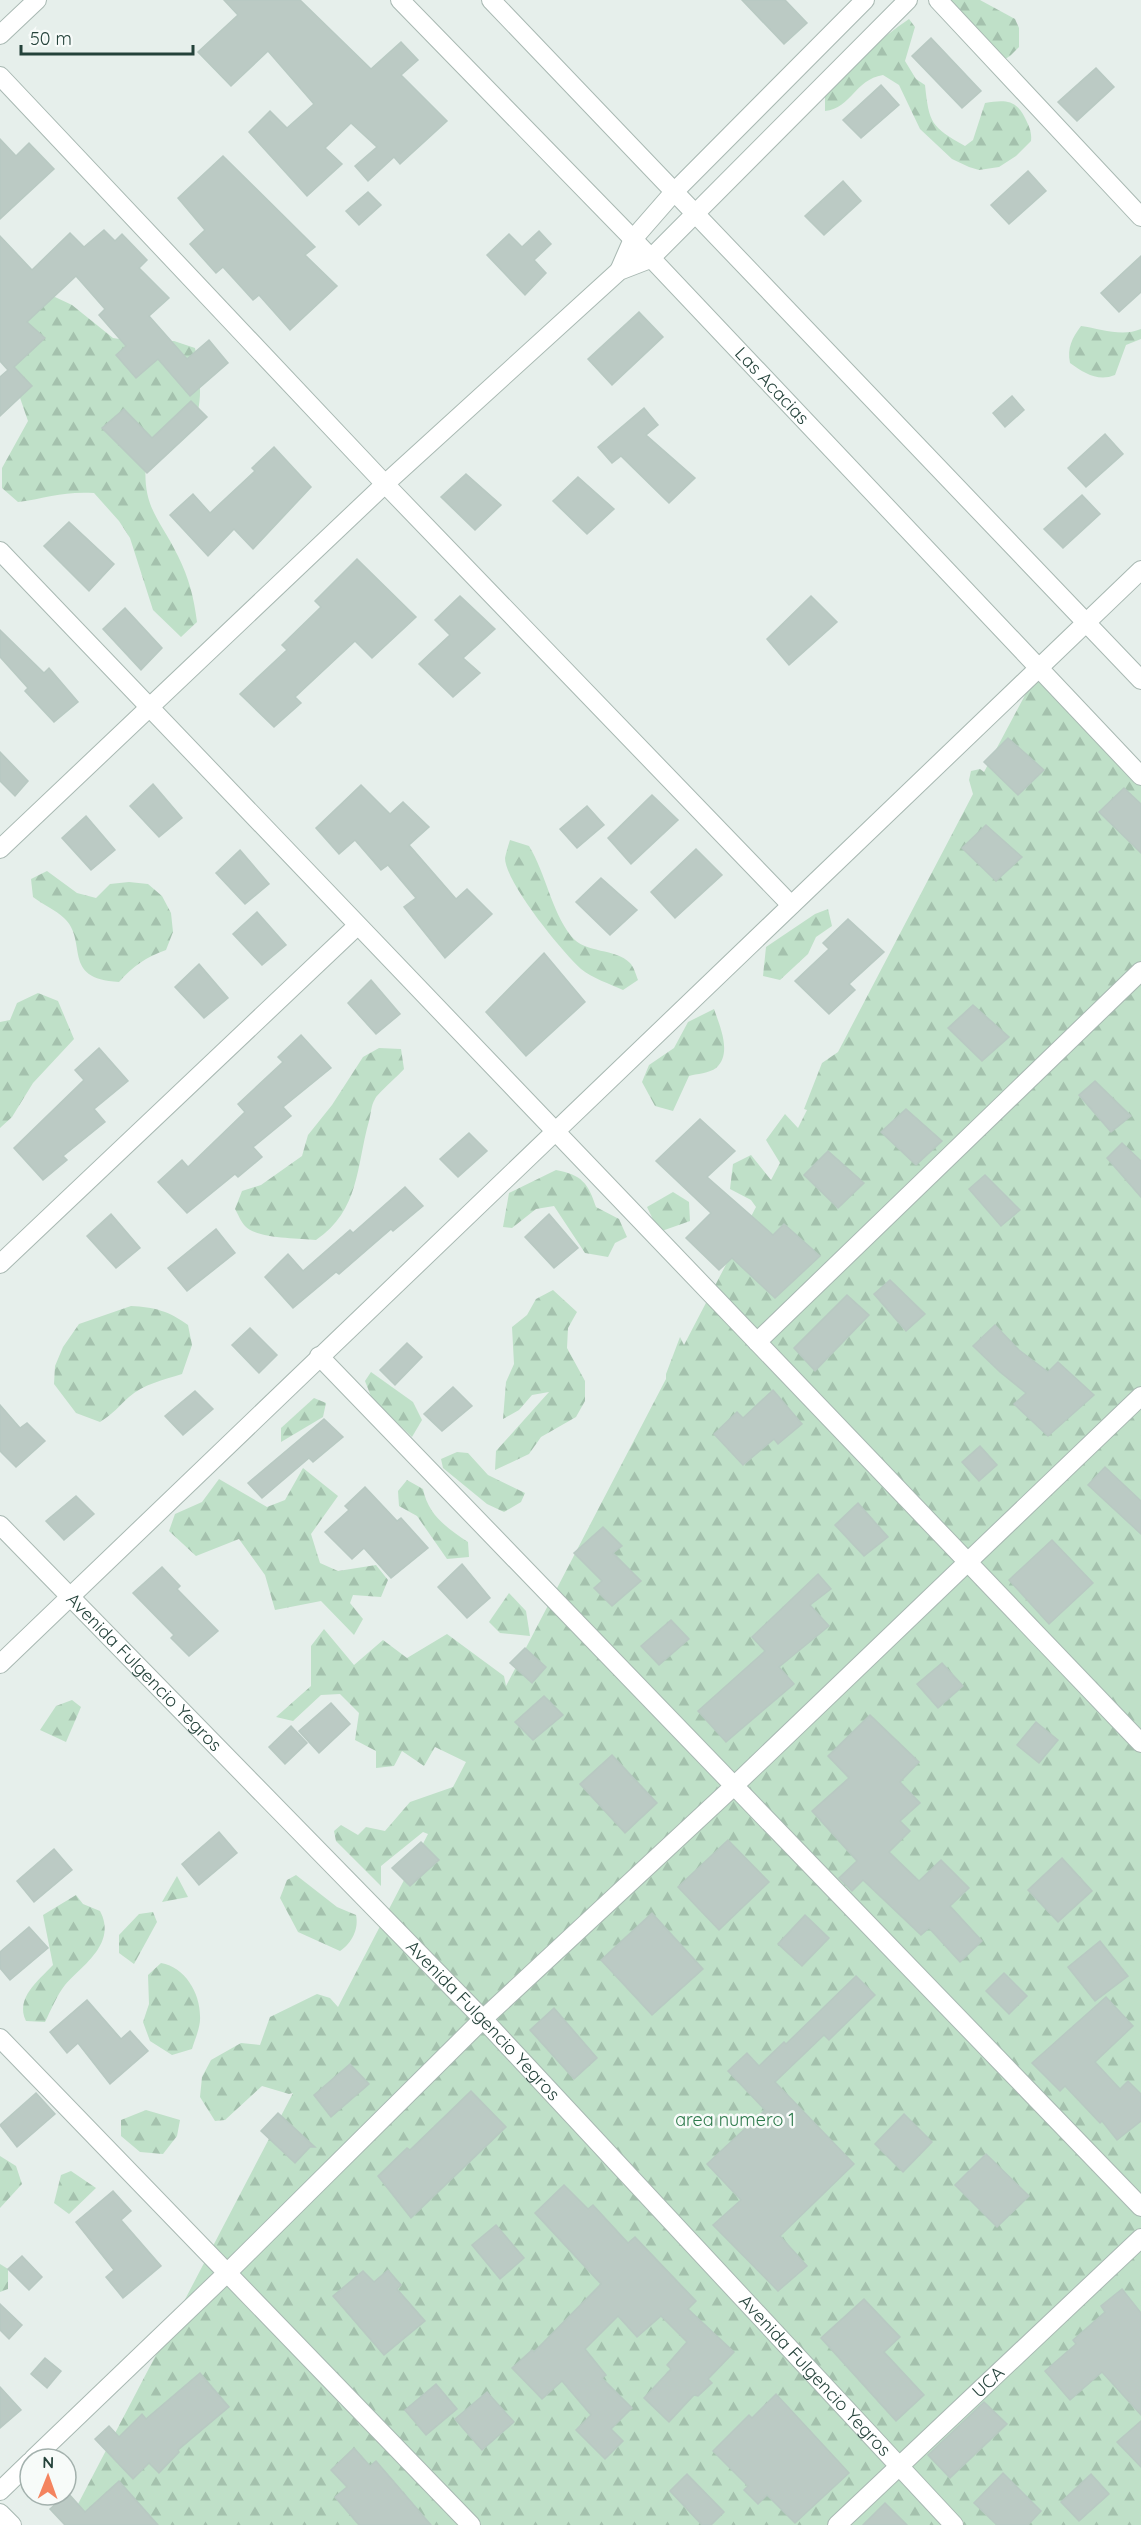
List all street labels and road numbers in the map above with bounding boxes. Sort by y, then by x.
street label: Las Acacias [730,342,814,429]
street label: Avenida Fulgencio Yegros [62,1588,227,1756]
street label: Avenida Fulgencio Yegros [401,1935,565,2105]
street label: Avenida Fulgencio Yegros [734,2289,896,2461]
street label: UCA [967,2361,1009,2403]

